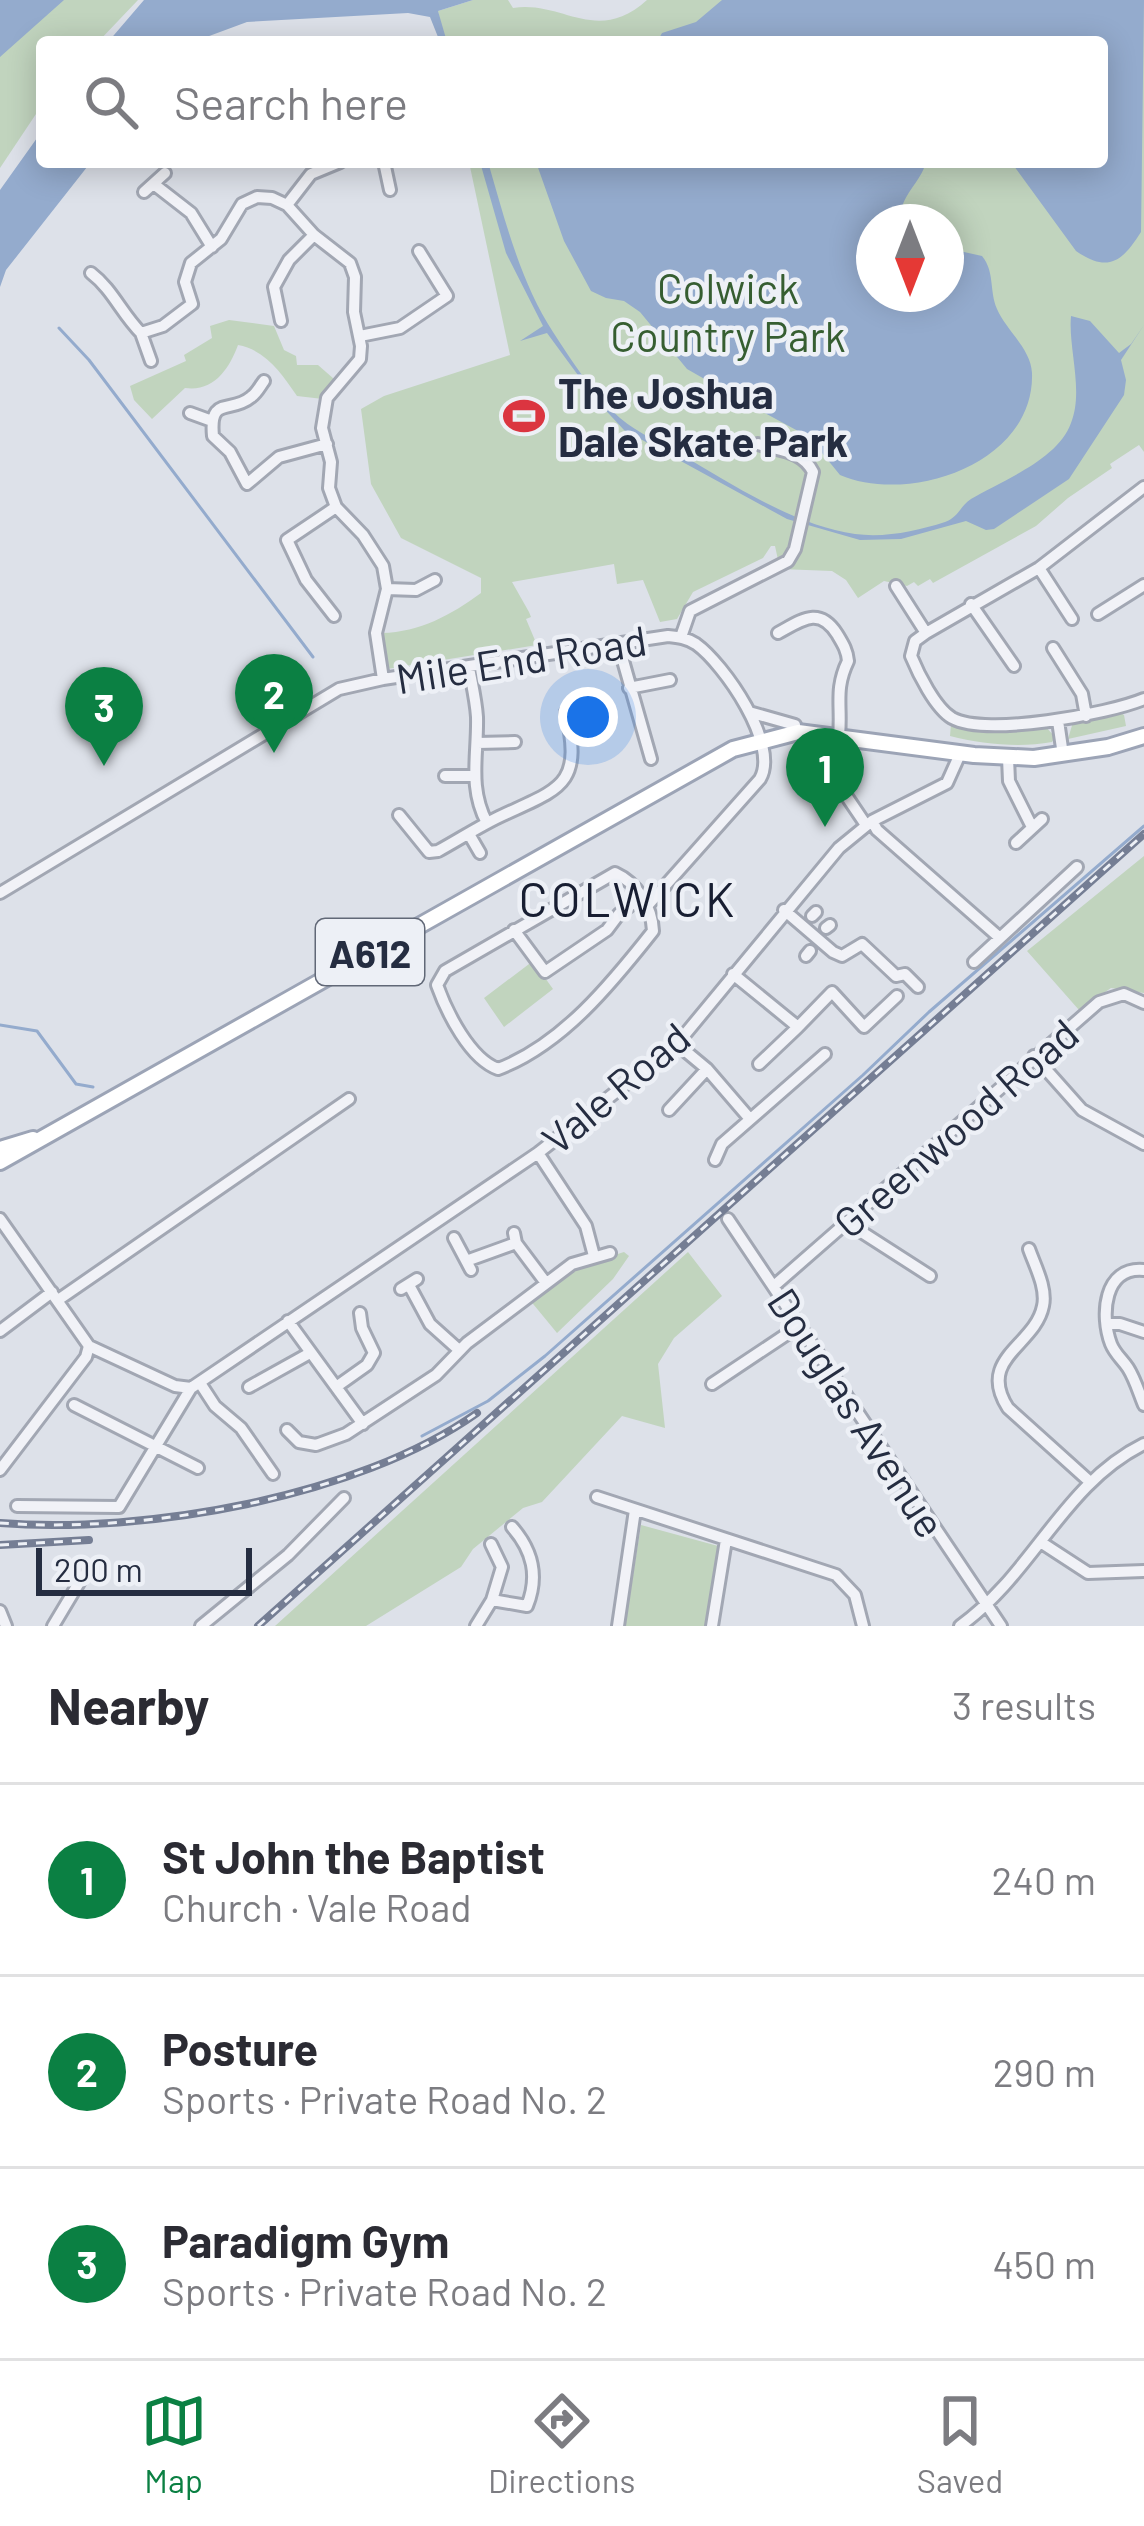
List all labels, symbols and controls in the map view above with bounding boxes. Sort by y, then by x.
search box [36,36,1108,168]
icon: search [78,69,144,135]
text: Search here [174,75,408,129]
north arrow [856,204,964,312]
park label: Colwick Country Park [610,262,846,361]
place label: The Joshua Dale Skate Park [558,367,848,465]
sports icon: The Joshua Dale Skate Park [501,393,547,439]
street label: Mile End Road [392,614,650,702]
pin: 2 [235,654,313,753]
pin: 3 [65,667,143,766]
your location [558,687,618,747]
pin: 1 [786,728,864,827]
district label: COLWICK [519,869,737,927]
road number: A612 [316,919,424,985]
street label: Greenwood Road [823,1007,1087,1247]
street label: Vale Road [531,1011,699,1163]
street label: Douglas Avenue [758,1278,957,1547]
scale bar [36,1542,252,1595]
text: 200 m [54,1549,143,1589]
text: Nearby [48,1674,209,1735]
text: 3 results [952,1681,1096,1728]
text: St John the Baptist [162,1829,545,1883]
text: 1 [80,1856,94,1903]
text: 240 m [992,1856,1096,1903]
text: Church · Vale Road [162,1883,472,1930]
text: Posture [162,2021,318,2075]
text: 2 [76,2048,98,2095]
text: 290 m [993,2048,1096,2095]
text: Sports · Private Road No. 2 [162,2075,607,2122]
text: Paradigm Gym [162,2213,449,2267]
text: 3 [76,2240,98,2287]
text: 450 m [992,2240,1096,2287]
text: Sports · Private Road No. 2 [162,2267,607,2314]
tab: Map [141,2388,207,2500]
tab: Directions [488,2388,635,2500]
tab: Saved [917,2388,1003,2500]

